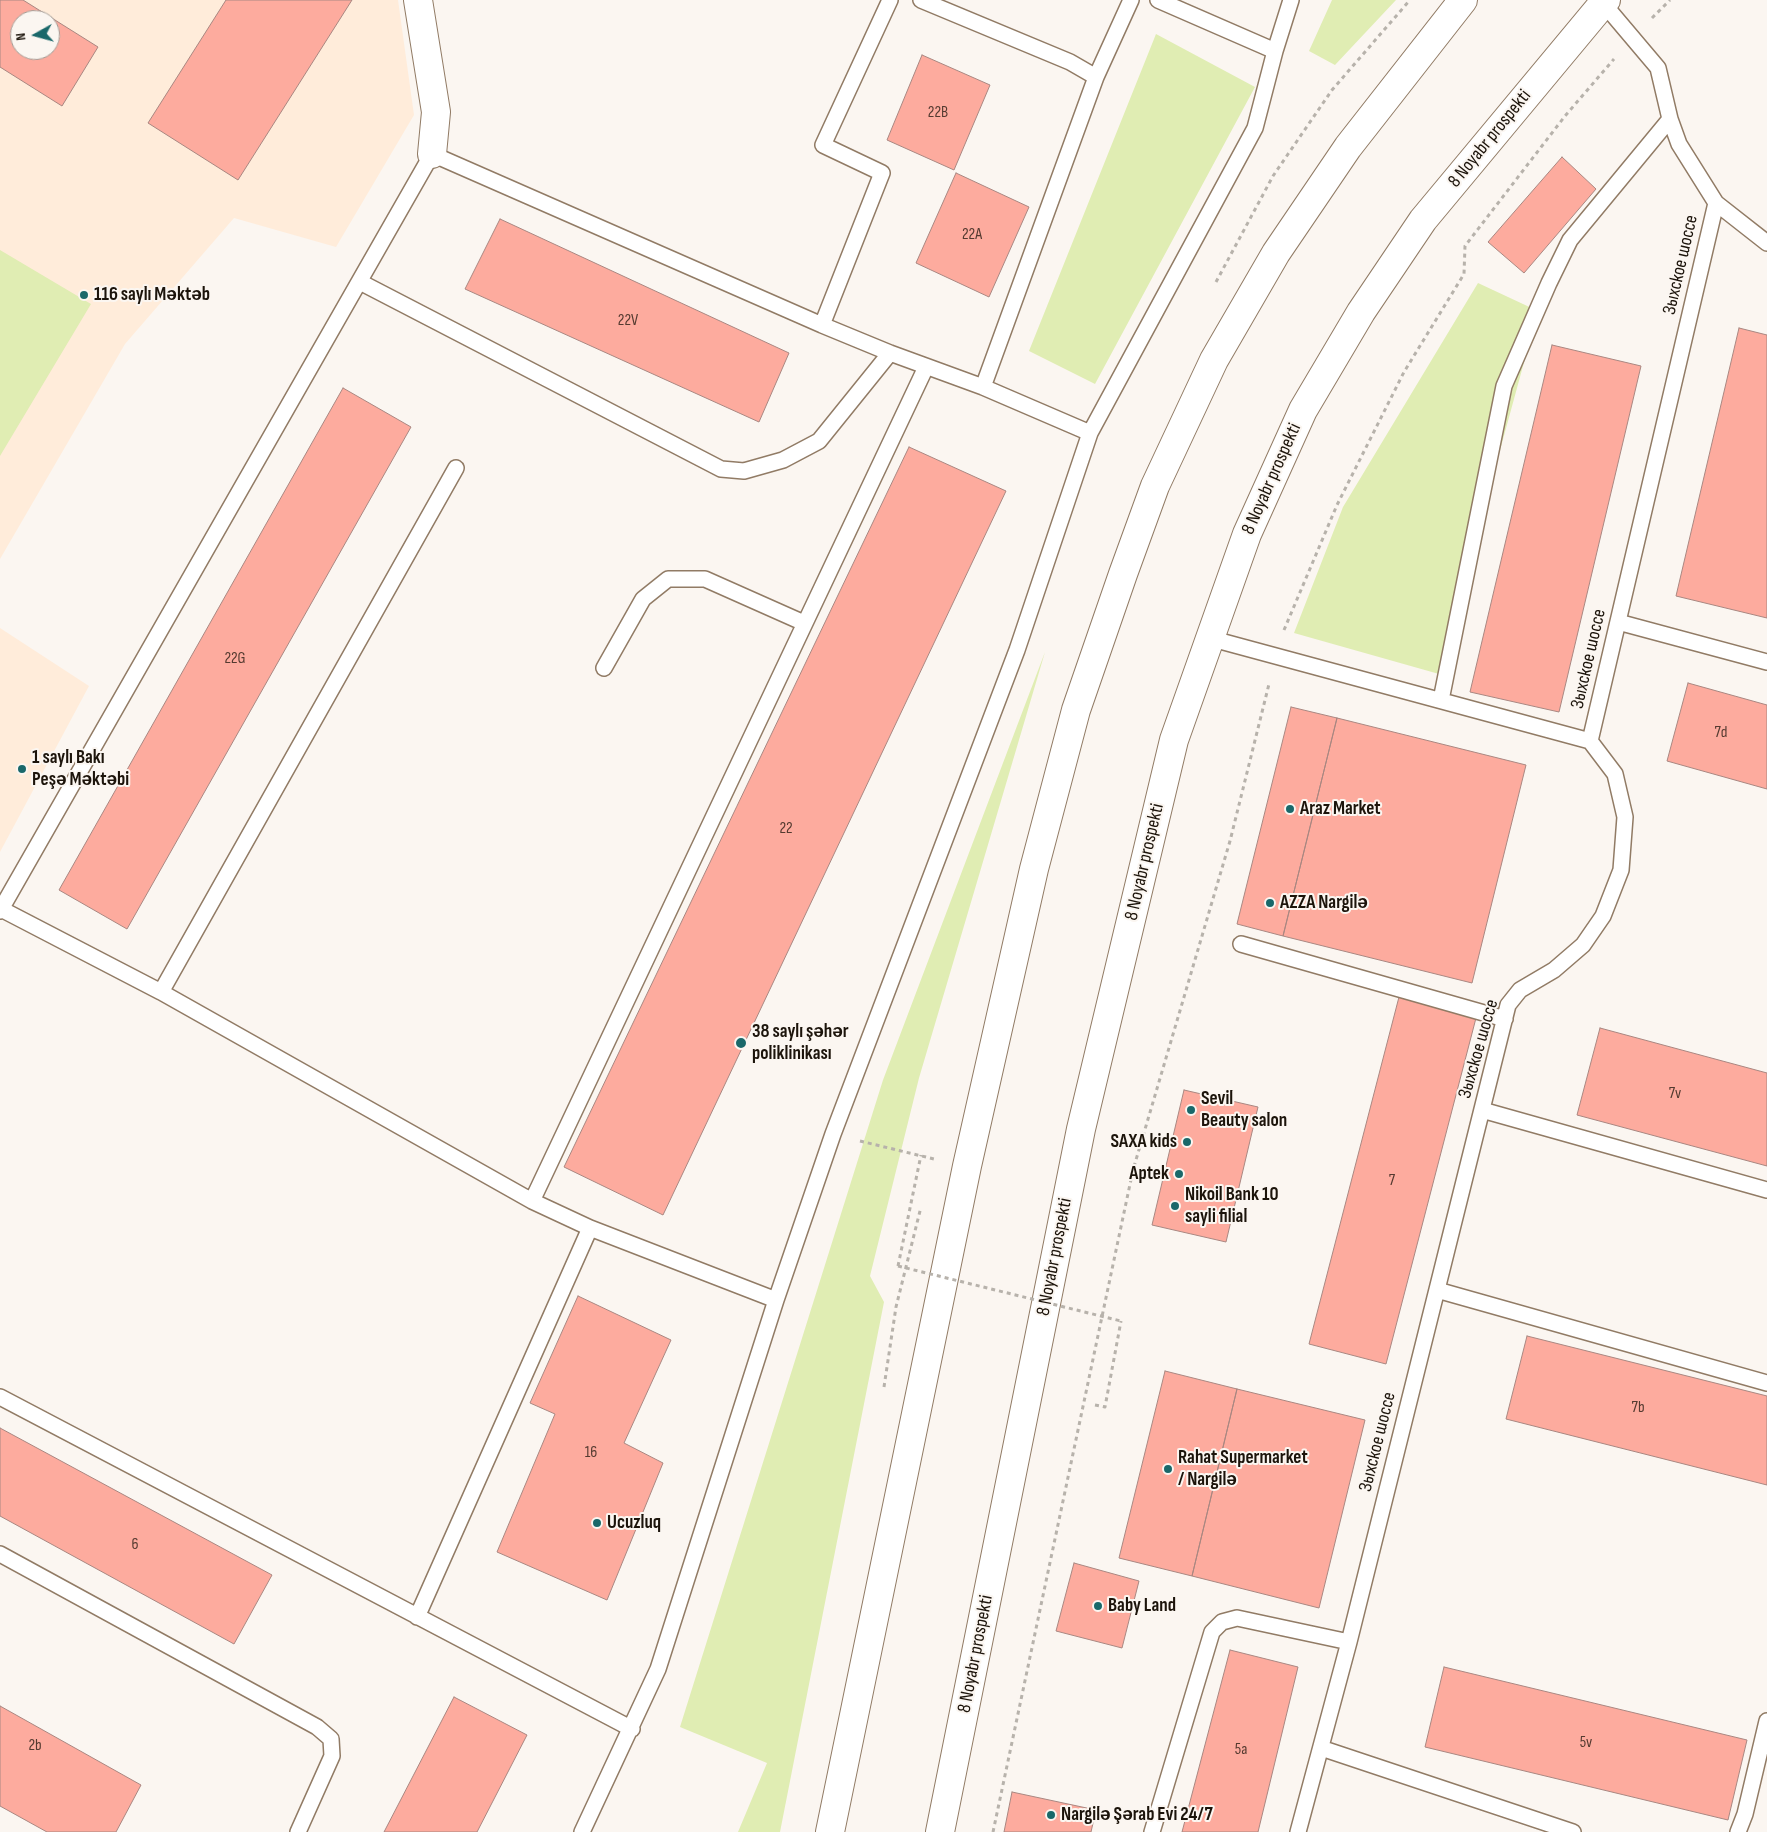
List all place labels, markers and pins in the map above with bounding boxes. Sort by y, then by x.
place label: 116 saylı Məktəb [94,284,210,306]
marker: 116 saylı Məktəb [78,289,90,301]
place label: 1 saylı Bakı Peşə Məktəbi [32,747,129,791]
marker: 1 saylı Bakı Peşə Məktəbi [16,763,28,775]
place label: Araz Market [1300,798,1381,820]
marker: Araz Market [1284,803,1296,815]
place label: AZZA Nargilə [1280,892,1368,914]
marker: AZZA Nargilə [1264,897,1276,909]
place label: 38 saylı şəhər poliklinikası [752,1021,849,1065]
marker: 38 saylı şəhər poliklinikası [734,1036,748,1050]
place label: Sevil Beauty salon [1201,1088,1287,1132]
marker: Sevil Beauty salon [1185,1104,1197,1116]
place label: SAXA kids [1111,1131,1177,1153]
marker: SAXA kids [1181,1136,1193,1148]
place label: Aptek [1129,1163,1169,1185]
marker: Aptek [1173,1168,1185,1180]
place label: Nikoil Bank 10 sayli filial [1185,1184,1278,1228]
marker: Nikoil Bank 10 sayli filial [1169,1200,1181,1212]
place label: Rahat Supermarket / Nargilə [1178,1447,1308,1491]
marker: Rahat Supermarket / Nargilə [1162,1463,1174,1475]
place label: Ucuzluq [607,1512,661,1534]
marker: Ucuzluq [591,1517,603,1529]
place label: Baby Land [1108,1595,1176,1617]
marker: Baby Land [1092,1600,1104,1612]
place label: Nargilə Şərab Evi 24/7 [1061,1804,1213,1826]
marker: Nargilə Şərab Evi 24/7 [1045,1809,1057,1821]

